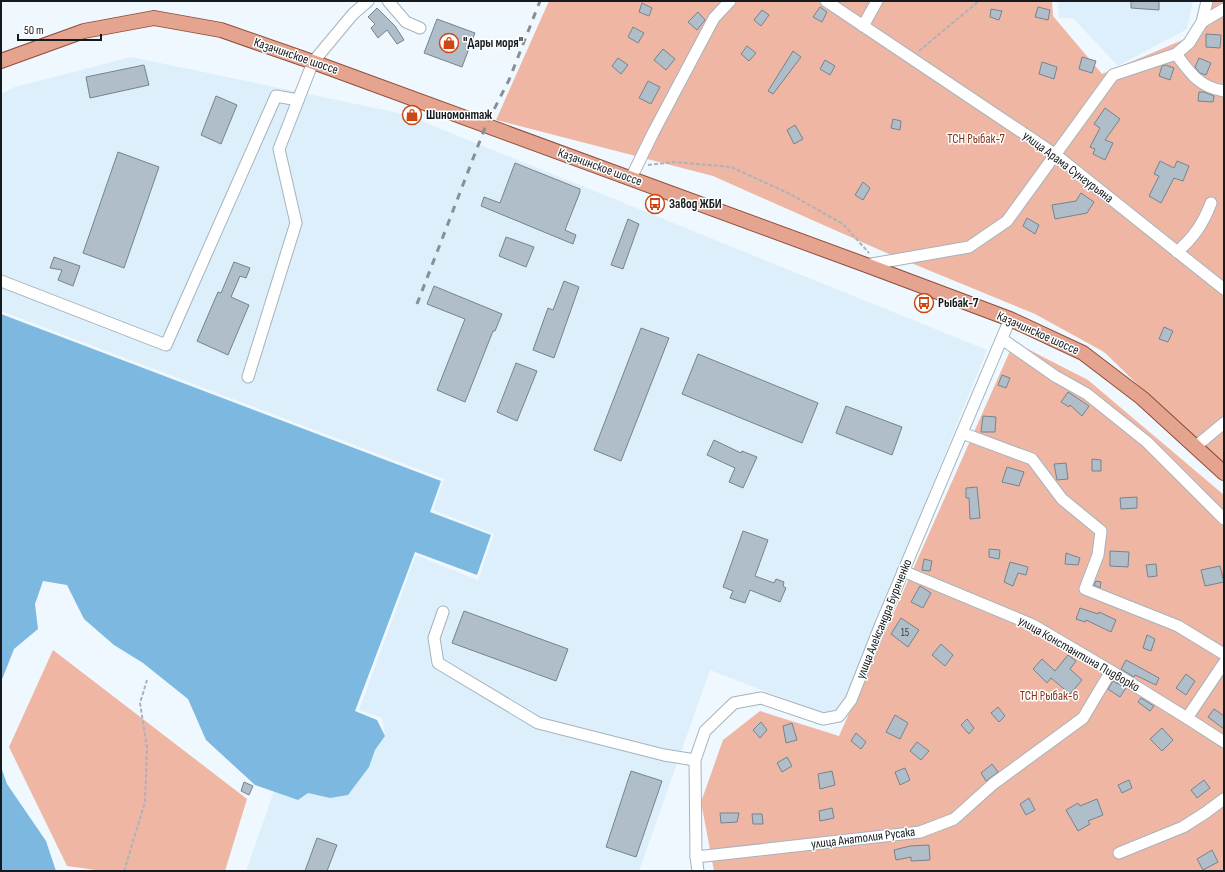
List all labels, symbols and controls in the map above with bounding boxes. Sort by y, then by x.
scale bar [18,16,101,42]
text: 50 m [24,23,44,38]
shop icon: "Дары моря" [438,32,460,54]
street label: Казачинское шоссе [252,34,340,78]
place label: "Дары моря" [463,35,523,51]
shop icon: Шиномонтаж [401,104,423,126]
place label: Шиномонтаж [426,107,492,123]
street label: улица Арама Сунгурьяна [1019,128,1117,206]
park label: ТСН Рыбак-7 [947,131,1006,147]
street label: Казачинское шоссе [556,144,644,190]
bus stop icon: Завод ЖБИ [644,193,666,215]
place label: Завод ЖБИ [669,196,722,212]
bus stop icon: Рыбак-7 [913,292,935,314]
place label: Рыбак-7 [938,295,979,311]
street label: Казачинское шоссе [994,308,1082,358]
street label: улица Александра Буряченко [853,557,915,681]
street label: улица Константина Пидворко [1015,613,1143,695]
house number: 15 [901,626,909,639]
park label: ТСН Рыбак-6 [1020,688,1079,704]
street label: улица Анатолия Русака [810,824,916,852]

